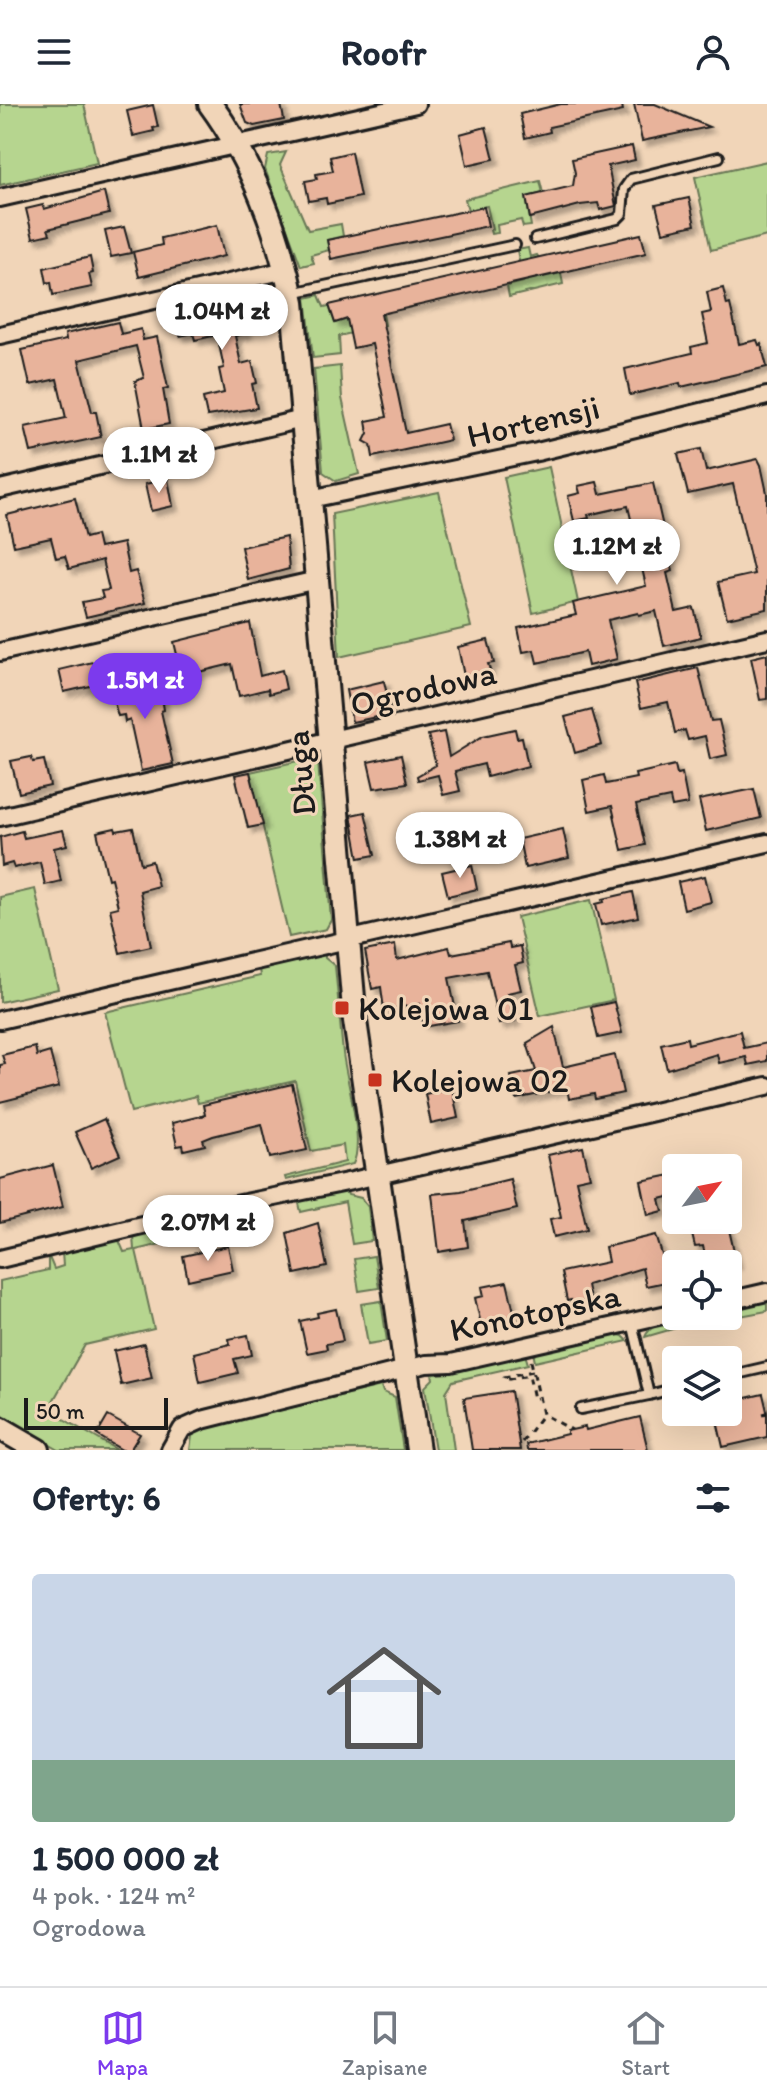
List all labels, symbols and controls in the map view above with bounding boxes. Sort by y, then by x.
icon: menu [32,30,76,74]
icon: person [691,30,735,74]
text: Roofr [341,31,426,74]
pin: 1.04M zł [139,284,305,352]
text: 1.04M zł [174,294,270,326]
street label: Hortensji [463,386,603,457]
pin: 1.1M zł [85,427,233,495]
text: 1.1M zł [121,437,197,469]
pin: 1.12M zł [534,519,700,587]
text: 1.12M zł [572,529,662,561]
street label: Ogrodowa [346,652,501,725]
pin: 1.5M zł [71,653,219,721]
text: 1.5M zł [106,663,184,695]
street label: Długa [276,729,325,817]
pin: 1.38M zł [377,812,543,880]
text: 1.38M zł [414,822,506,854]
place label: Kolejowa 01 [358,988,534,1029]
marker: Kolejowa 01 [333,999,351,1017]
place label: Kolejowa 02 [391,1060,569,1101]
marker: Kolejowa 02 [366,1071,384,1089]
north arrow [662,1154,742,1234]
map controls [662,1154,742,1426]
pin: 2.07M zł [125,1195,291,1263]
text: 2.07M zł [161,1205,255,1237]
button: locate [662,1250,742,1330]
street label: Konotopska [446,1274,625,1351]
button: layers [662,1346,742,1426]
scale bar [24,1394,168,1430]
text: 50 m [36,1398,85,1425]
icon: filters [691,1476,735,1520]
text: Oferty: 6 [32,1478,160,1519]
icon: home [312,1626,456,1770]
text: 1 500 000 zł [32,1838,219,1879]
text: 4 pok. · 124 m² [32,1879,195,1911]
text: Ogrodowa [32,1911,146,1943]
tab: Mapa [97,2006,148,2081]
tab: Zapisane [342,2006,427,2081]
tab: Start [621,2006,670,2081]

